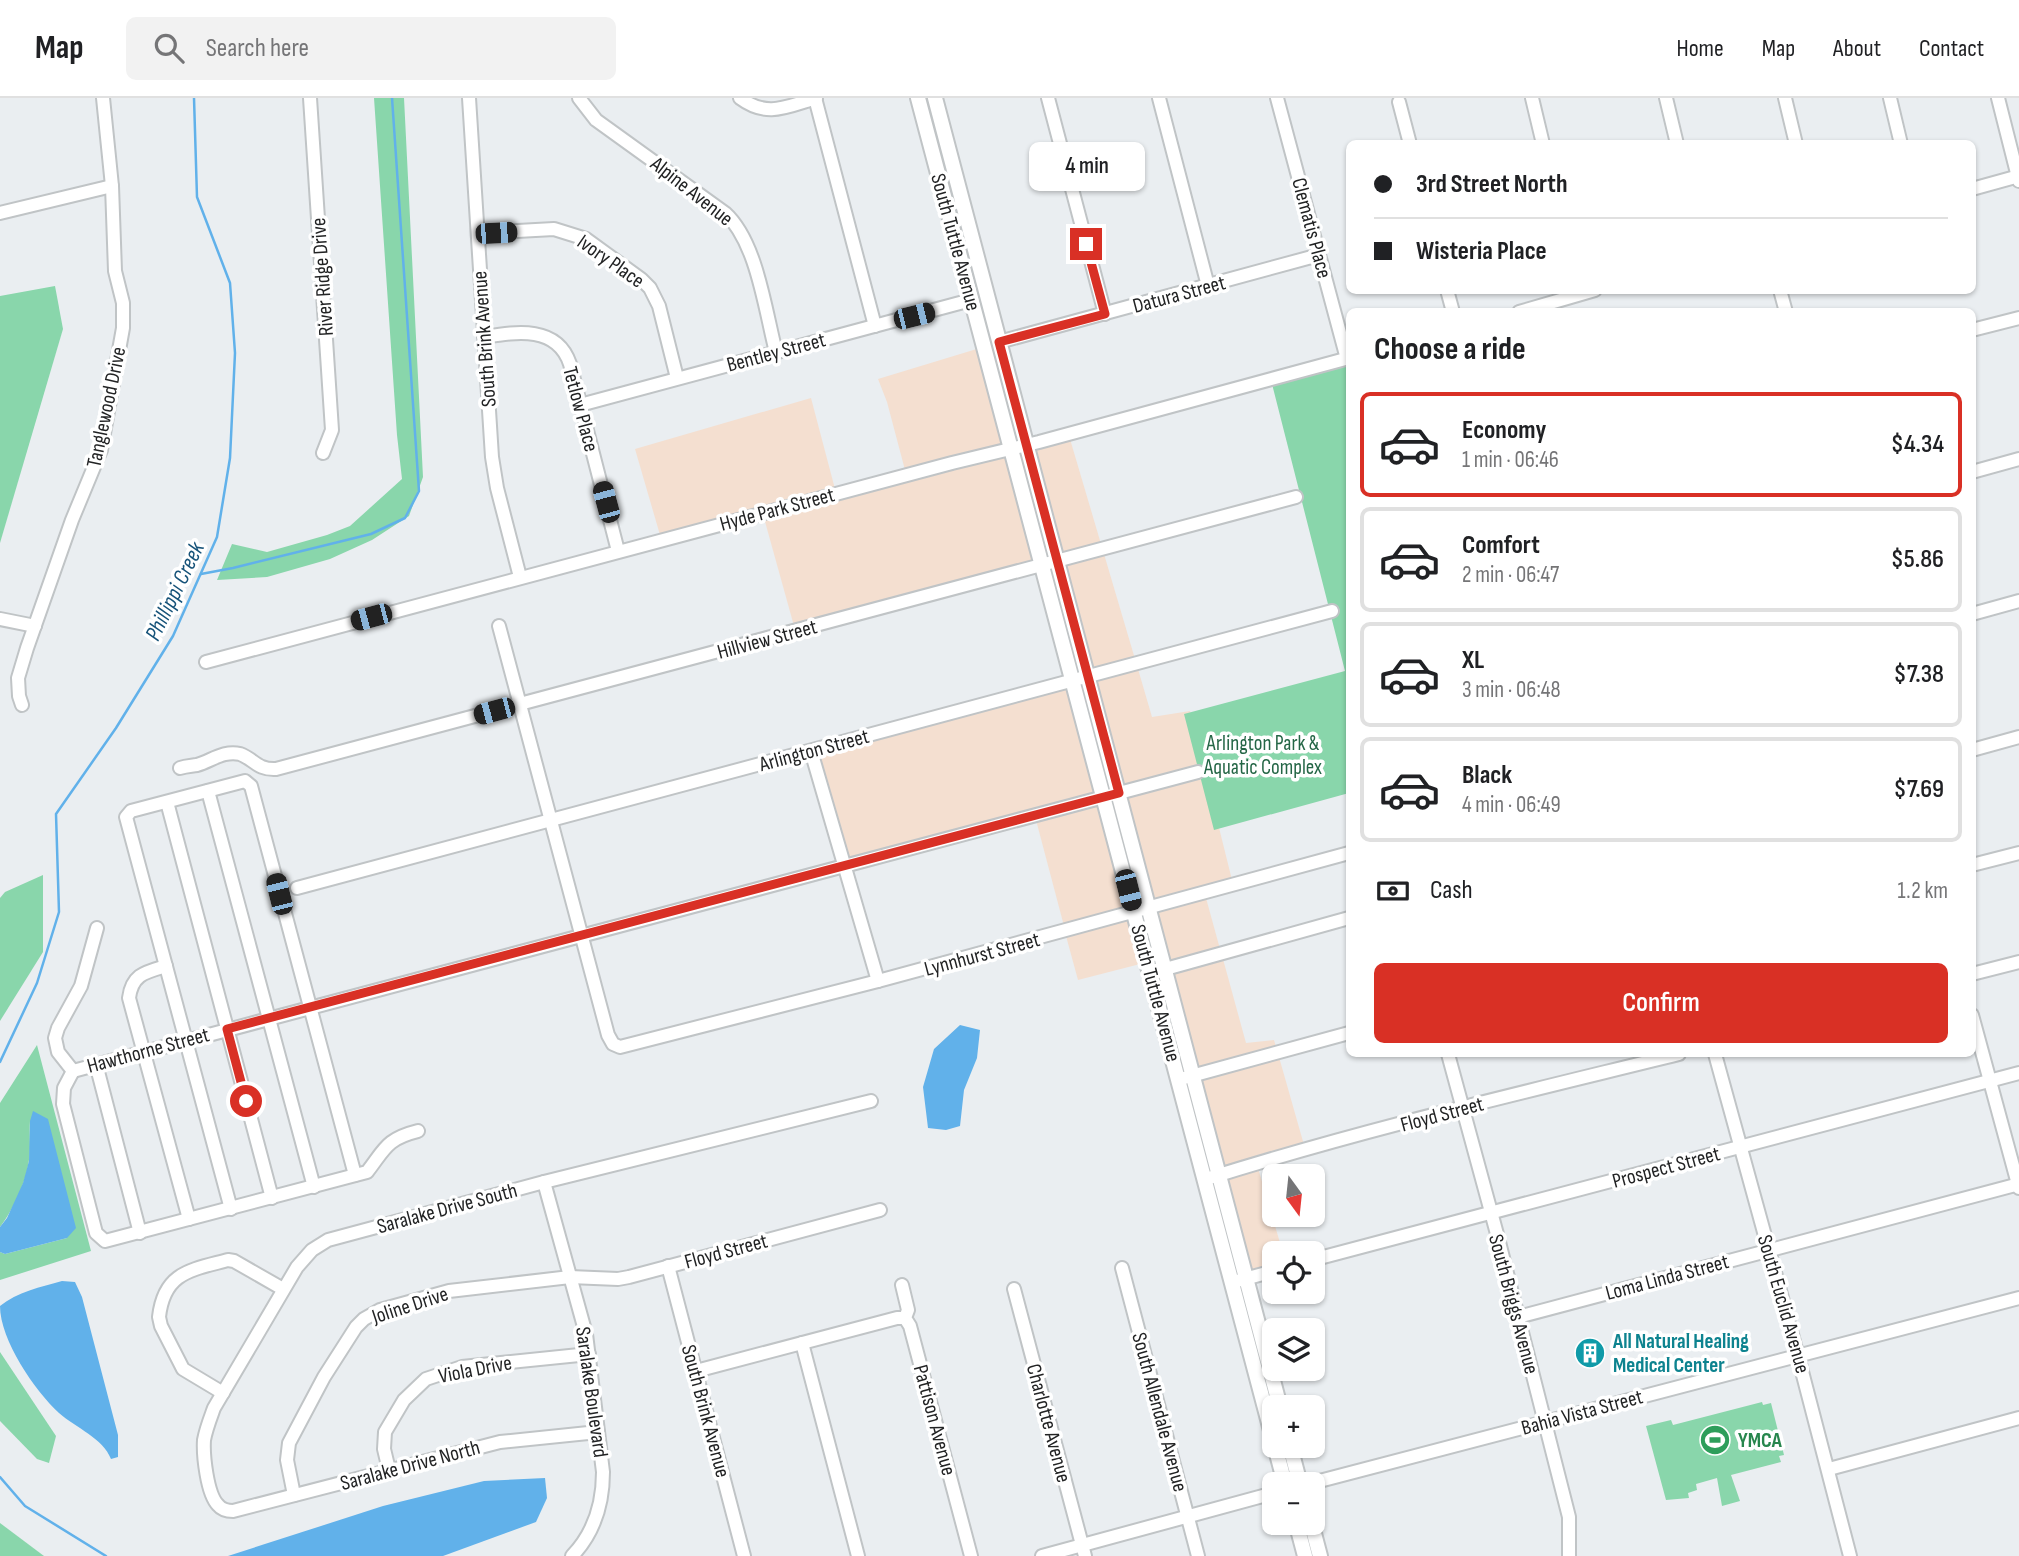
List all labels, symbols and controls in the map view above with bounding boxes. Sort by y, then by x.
search box [126,17,616,80]
text: Map [35,28,84,68]
icon: search [150,29,188,67]
text: Search here [206,33,309,64]
text: Home [1676,34,1724,63]
text: Map [1762,34,1795,63]
text: About [1833,34,1881,63]
text: Contact [1919,34,1984,63]
callout: 4 min [1028,142,1144,192]
street label: Alpine Avenue [645,151,738,231]
text: 4 min [1065,152,1109,180]
text: 3rd Street North [1416,169,1567,200]
street label: South Tuttle Avenue [925,171,986,313]
street label: Clematis Place [1286,175,1337,281]
street label: River Ridge Drive [306,217,339,337]
car [475,221,518,245]
route end [1070,228,1102,260]
street label: Ivory Place [572,229,649,293]
text: Wisteria Place [1416,236,1547,267]
street label: South Brink Avenue [467,270,502,408]
street label: Datura Street [1130,270,1228,319]
car [892,301,937,331]
street label: Bentley Street [724,327,828,378]
text: Choose a ride [1374,330,1526,369]
street label: Tanglewood Drive [82,344,131,470]
street label: Tetlow Place [557,364,604,454]
icon: car [1378,413,1441,476]
text: Economy [1462,415,1546,446]
text: $4.34 [1891,429,1944,460]
text: 1 min · 06:46 [1462,446,1559,474]
car [591,479,622,525]
street label: Hyde Park Street [717,482,837,537]
icon: car [1378,528,1441,591]
text: Comfort [1462,530,1540,561]
water label: Phillippi Creek [139,536,211,645]
text: $5.86 [1891,544,1944,575]
text: 2 min · 06:47 [1462,561,1559,589]
car [348,601,395,633]
street label: Hillview Street [715,614,820,665]
icon: car [1378,643,1441,706]
text: XL [1462,645,1484,676]
text: $7.38 [1894,659,1944,690]
text: 3 min · 06:48 [1462,676,1561,704]
car [471,695,518,727]
street label: Arlington Street [756,724,872,777]
park label: Arlington Park & Aquatic Complex [1203,731,1322,780]
icon: car [1378,758,1441,821]
text: Black [1462,760,1512,791]
text: $7.69 [1894,774,1944,805]
text: 4 min · 06:49 [1462,791,1561,819]
car [1113,867,1144,913]
car [264,871,295,917]
icon: cash [1374,872,1412,910]
text: Cash [1430,875,1473,906]
text: 1.2 km [1898,877,1948,905]
street label: South Tuttle Avenue [1125,922,1186,1064]
street label: Lynnhurst Street [922,927,1043,982]
button: Confirm [1374,963,1948,1043]
street label: Hawthorne Street [84,1022,212,1079]
route start [230,1085,262,1117]
street label: Floyd Street [1398,1091,1486,1138]
street label: Prospect Street [1610,1141,1723,1194]
north arrow [1262,1164,1325,1227]
map controls [1262,1164,1325,1535]
street label: Saralake Drive South [374,1178,520,1239]
street label: Floyd Street [682,1228,770,1275]
street label: South Briggs Avenue [1483,1232,1544,1377]
street label: South Euclid Avenue [1752,1232,1815,1376]
button: locate [1262,1241,1325,1304]
street label: Loma Linda Street [1603,1249,1731,1306]
street label: Joline Drive [368,1281,451,1330]
button: layers [1262,1318,1325,1381]
street label: Saralake Boulevard [570,1325,613,1459]
place label: All Natural Healing Medical Center [1612,1329,1749,1378]
street label: South Allendale Avenue [1126,1330,1193,1494]
building icon: All Natural Healing Medical Center [1573,1336,1607,1370]
street label: South Brink Avenue [676,1342,735,1480]
street label: Viola Drive [436,1350,514,1389]
street label: Charlotte Avenue [1021,1361,1076,1485]
street label: Pattison Avenue [908,1362,961,1478]
street label: Bahia Vista Street [1519,1384,1646,1441]
button: + [1262,1395,1325,1458]
sports icon: YMCA [1698,1423,1732,1457]
place label: YMCA [1738,1428,1783,1453]
street label: Saralake Drive North [338,1435,483,1496]
button: − [1262,1472,1325,1535]

